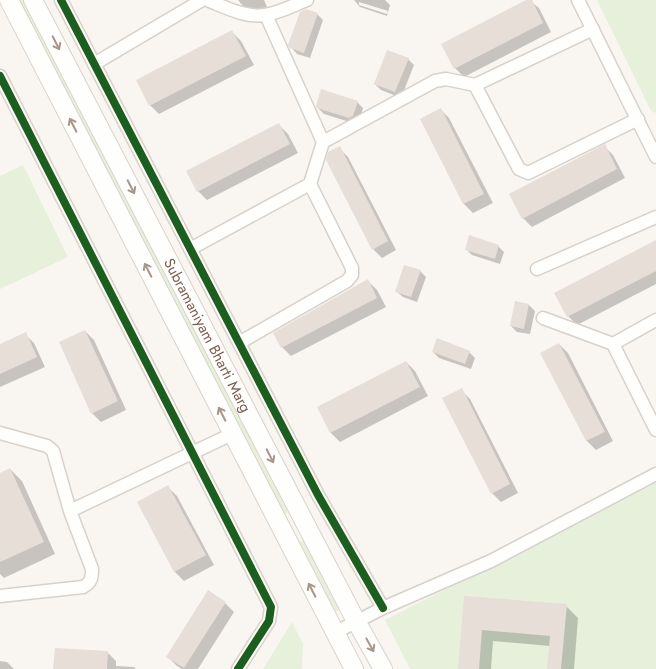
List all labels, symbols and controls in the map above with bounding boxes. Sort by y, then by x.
one-way arrow [52,35,61,50]
one-way arrow [68,118,77,133]
one-way arrow [126,180,136,195]
street label: Subramaniyam Bharti Marg [158,254,257,416]
one-way arrow [143,263,152,278]
one-way arrow [217,407,227,422]
one-way arrow [265,448,275,463]
one-way arrow [307,583,316,598]
one-way arrow [365,637,375,652]

